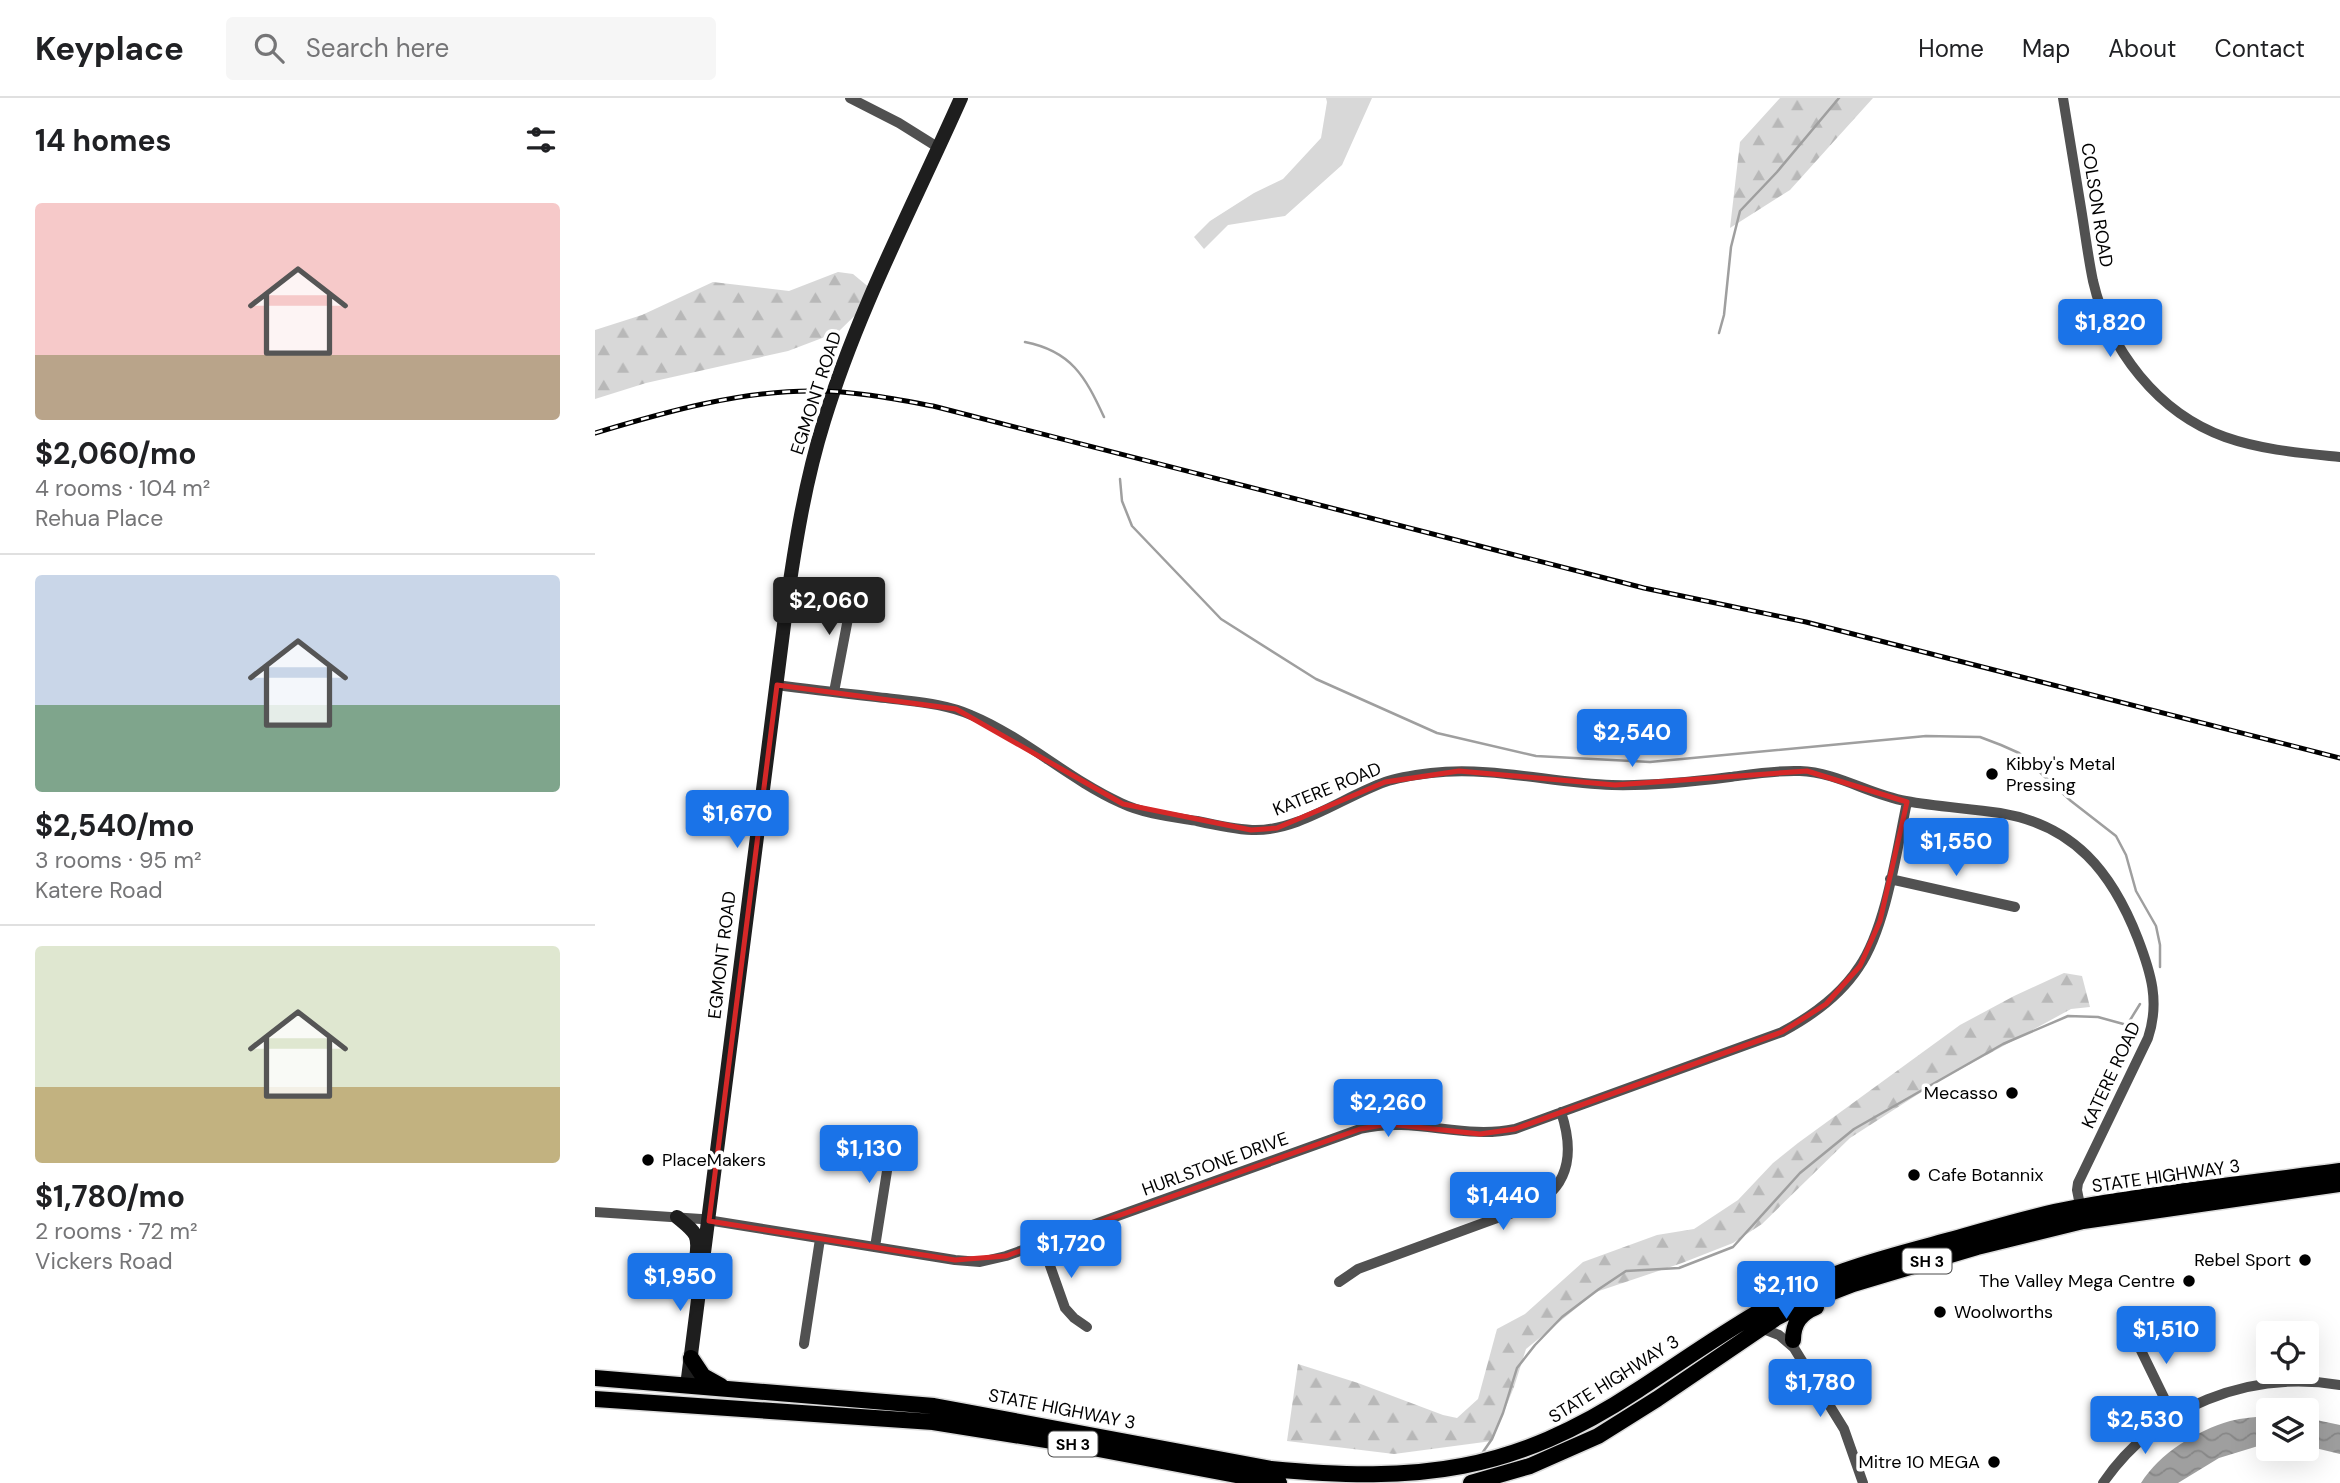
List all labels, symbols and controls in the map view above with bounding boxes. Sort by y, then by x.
search box [226,17,716,80]
text: Keyplace [35,27,184,70]
icon: search [250,29,288,67]
text: Search here [306,31,449,65]
text: Home [1918,33,1984,64]
text: Map [2022,33,2070,64]
text: About [2108,33,2177,64]
text: Contact [2215,33,2305,64]
text: 14 homes [35,121,172,160]
icon: filters [522,121,560,159]
street label: COLSON ROAD [2075,141,2119,269]
icon: home [235,248,361,374]
pin: $1,820 [2053,300,2167,359]
text: $1,820 [2074,307,2146,337]
street label: EGMONT ROAD [785,328,847,458]
text: $2,060/mo [35,434,197,473]
text: 4 rooms · 104 m² [35,473,210,503]
text: Rehua Place [35,503,163,533]
pin: $2,060 [772,578,886,637]
text: $2,060 [789,585,869,615]
icon: home [235,620,361,746]
pin: $2,540 [1575,710,1689,769]
text: $2,540 [1593,717,1671,747]
place label: Kibby's Metal Pressing [2006,752,2115,797]
street label: KATERE ROAD [1269,756,1385,822]
marker: Kibby's Metal Pressing [1984,766,2000,782]
pin: $1,670 [680,790,794,850]
text: $1,670 [702,798,772,828]
text: $2,540/mo [35,806,195,845]
pin: $1,550 [1899,818,2013,878]
text: $1,550 [1920,826,1992,856]
text: 3 rooms · 95 m² [35,845,202,875]
text: Katere Road [35,875,163,905]
street label: EGMONT ROAD [702,890,742,1020]
icon: home [235,991,361,1117]
street label: KATERE ROAD [2076,1018,2146,1132]
pin: $2,260 [1331,1080,1445,1139]
place label: Mecasso [1924,1081,1998,1105]
marker: Mecasso [2004,1085,2020,1101]
text: $2,260 [1350,1087,1426,1117]
pin: $1,130 [812,1126,926,1185]
street label: HURLSTONE DRIVE [1138,1126,1292,1202]
text: $1,130 [836,1133,902,1163]
place label: PlaceMakers [662,1148,766,1172]
marker: PlaceMakers [640,1152,656,1168]
street label: STATE HIGHWAY 3 [2090,1154,2242,1198]
place label: Cafe Botannix [1928,1163,2043,1187]
marker: Cafe Botannix [1906,1167,1922,1183]
pin: $1,440 [1446,1172,1560,1232]
text: $1,780/mo [35,1177,185,1216]
text: $1,440 [1466,1180,1540,1210]
text: 2 rooms · 72 m² [35,1216,198,1246]
pin: $1,720 [1014,1220,1128,1280]
text: $1,720 [1036,1228,1106,1258]
text: Vickers Road [35,1246,173,1276]
road number: SH 3 [1903,1248,1951,1274]
place label: Rebel Sport [2194,1248,2291,1272]
marker: Rebel Sport [2297,1252,2313,1268]
pin: $1,950 [623,1254,737,1313]
text: $1,950 [643,1261,717,1291]
pin: $2,110 [1729,1262,1843,1321]
text: $2,110 [1753,1269,1819,1299]
place label: The Valley Mega Centre [1979,1269,2175,1293]
marker: The Valley Mega Centre [2181,1273,2197,1289]
place label: Woolworths [1954,1300,2053,1324]
marker: Woolworths [1932,1304,1948,1320]
pin: $1,510 [2109,1306,2223,1366]
text: $1,510 [2133,1314,2199,1344]
map controls [2256,1321,2319,1461]
button: locate [2256,1321,2319,1384]
street label: STATE HIGHWAY 3 [1544,1329,1684,1429]
pin: $1,780 [1763,1360,1877,1419]
text: $1,780 [1785,1367,1855,1397]
street label: STATE HIGHWAY 3 [986,1383,1138,1435]
pin: $2,530 [2088,1396,2202,1456]
button: layers [2256,1398,2319,1461]
text: $2,530 [2106,1404,2184,1434]
road number: SH 3 [1049,1432,1098,1456]
place label: Mitre 10 MEGA [1859,1450,1980,1474]
marker: Mitre 10 MEGA [1986,1454,2002,1470]

